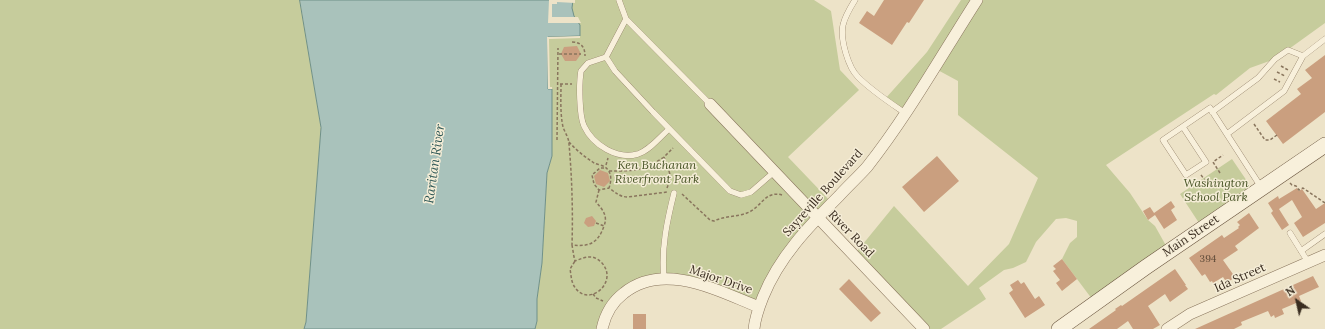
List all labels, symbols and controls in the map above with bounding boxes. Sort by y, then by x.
water label: Raritan River [422,123,448,205]
street label: Sayreville Boulevard [780,147,866,239]
park label: Ken Buchanan Riverfront Park [615,159,699,187]
park label: Washington School Park [1183,177,1249,205]
street label: River Road [825,208,877,260]
street label: Main Street [1160,212,1222,260]
house number: 394 [1200,253,1216,265]
street label: Ida Street [1212,260,1268,296]
street label: Major Drive [688,262,754,298]
north arrow [1277,281,1317,321]
text: N [1283,283,1298,299]

